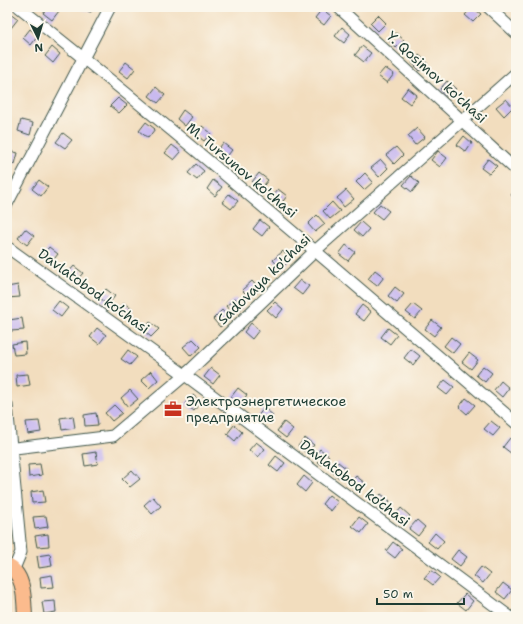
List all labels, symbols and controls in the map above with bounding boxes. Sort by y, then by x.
north arrow [18,18,58,58]
street label: Y. Qosimov ko'chasi [383,27,491,127]
text: N [34,40,44,55]
street label: M. Tursunov ko'chasi [183,118,301,222]
street label: Sadovaya ko'chasi [214,230,314,328]
street label: Davlatobod ko’chasi [35,245,153,337]
place label: Электроэнергетическое предприятие [186,392,347,426]
office icon: Электроэнергетическое предприятие [163,399,183,419]
street label: Davlatobod ko’chasi [296,436,414,530]
scale bar [377,580,464,606]
text: 50 m [383,586,413,602]

